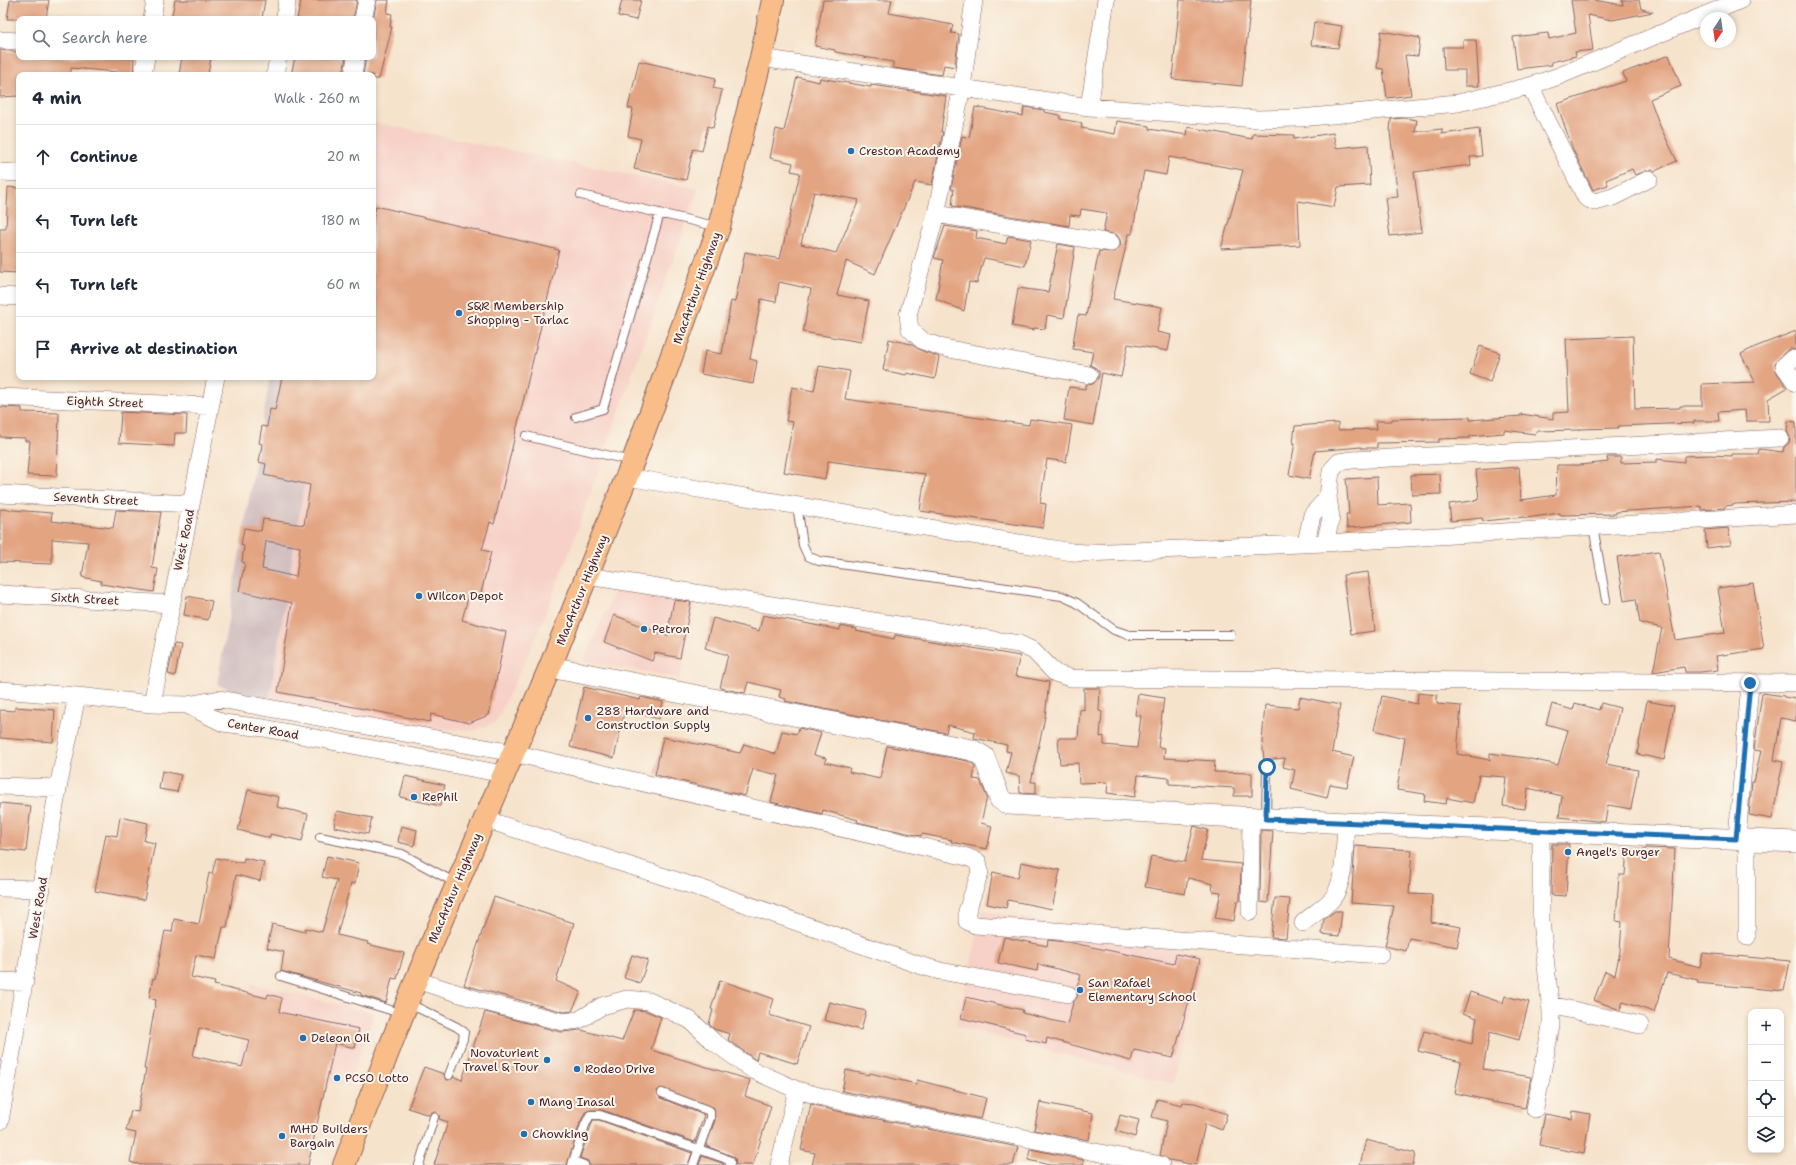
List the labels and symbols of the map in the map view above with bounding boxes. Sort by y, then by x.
north arrow [1700,12,1736,48]
place label: Creston Academy [859,143,960,159]
marker: Creston Academy [846,146,856,156]
street label: MacArthur Highway [669,230,725,346]
place label: S&R Membership Shopping - Tarlac [467,298,569,328]
marker: S&R Membership Shopping - Tarlac [454,308,464,318]
street label: Eighth Street [66,393,144,411]
street label: Seventh Street [53,489,139,509]
street label: West Road [170,507,198,572]
street label: MacArthur Highway [552,532,612,648]
place label: Wilcon Depot [427,588,504,604]
street label: Sixth Street [50,589,120,609]
marker: Wilcon Depot [414,591,424,601]
place label: Petron [652,621,690,637]
marker: Petron [639,624,649,634]
route end [1741,674,1759,692]
place label: 288 Hardware and Construction Supply [596,703,710,733]
marker: 288 Hardware and Construction Supply [583,713,593,723]
street label: Center Road [226,715,300,743]
route start [1258,758,1276,776]
place label: RePhil [422,789,458,805]
marker: RePhil [409,792,419,802]
street label: MacArthur Highway [425,830,485,946]
place label: Angel's Burger [1576,844,1660,860]
marker: Angel's Burger [1563,847,1573,857]
street label: West Road [25,875,51,940]
place label: San Rafael Elementary School [1088,975,1196,1005]
marker: San Rafael Elementary School [1075,985,1085,995]
place label: Deleon Oil [311,1030,370,1046]
marker: Deleon Oil [298,1033,308,1043]
place label: Novaturient Travel & Tour [463,1045,539,1075]
marker: Novaturient Travel & Tour [542,1055,552,1065]
place label: Rodeo Drive [585,1061,655,1077]
marker: Rodeo Drive [572,1064,582,1074]
place label: PCSO Lotto [345,1070,409,1086]
marker: PCSO Lotto [332,1073,342,1083]
place label: Mang Inasal [539,1094,615,1110]
marker: Mang Inasal [526,1097,536,1107]
place label: MHD Builders Bargain [290,1121,368,1151]
place label: Chowking [532,1126,588,1142]
marker: Chowking [519,1129,529,1139]
marker: MHD Builders Bargain [277,1131,287,1141]

